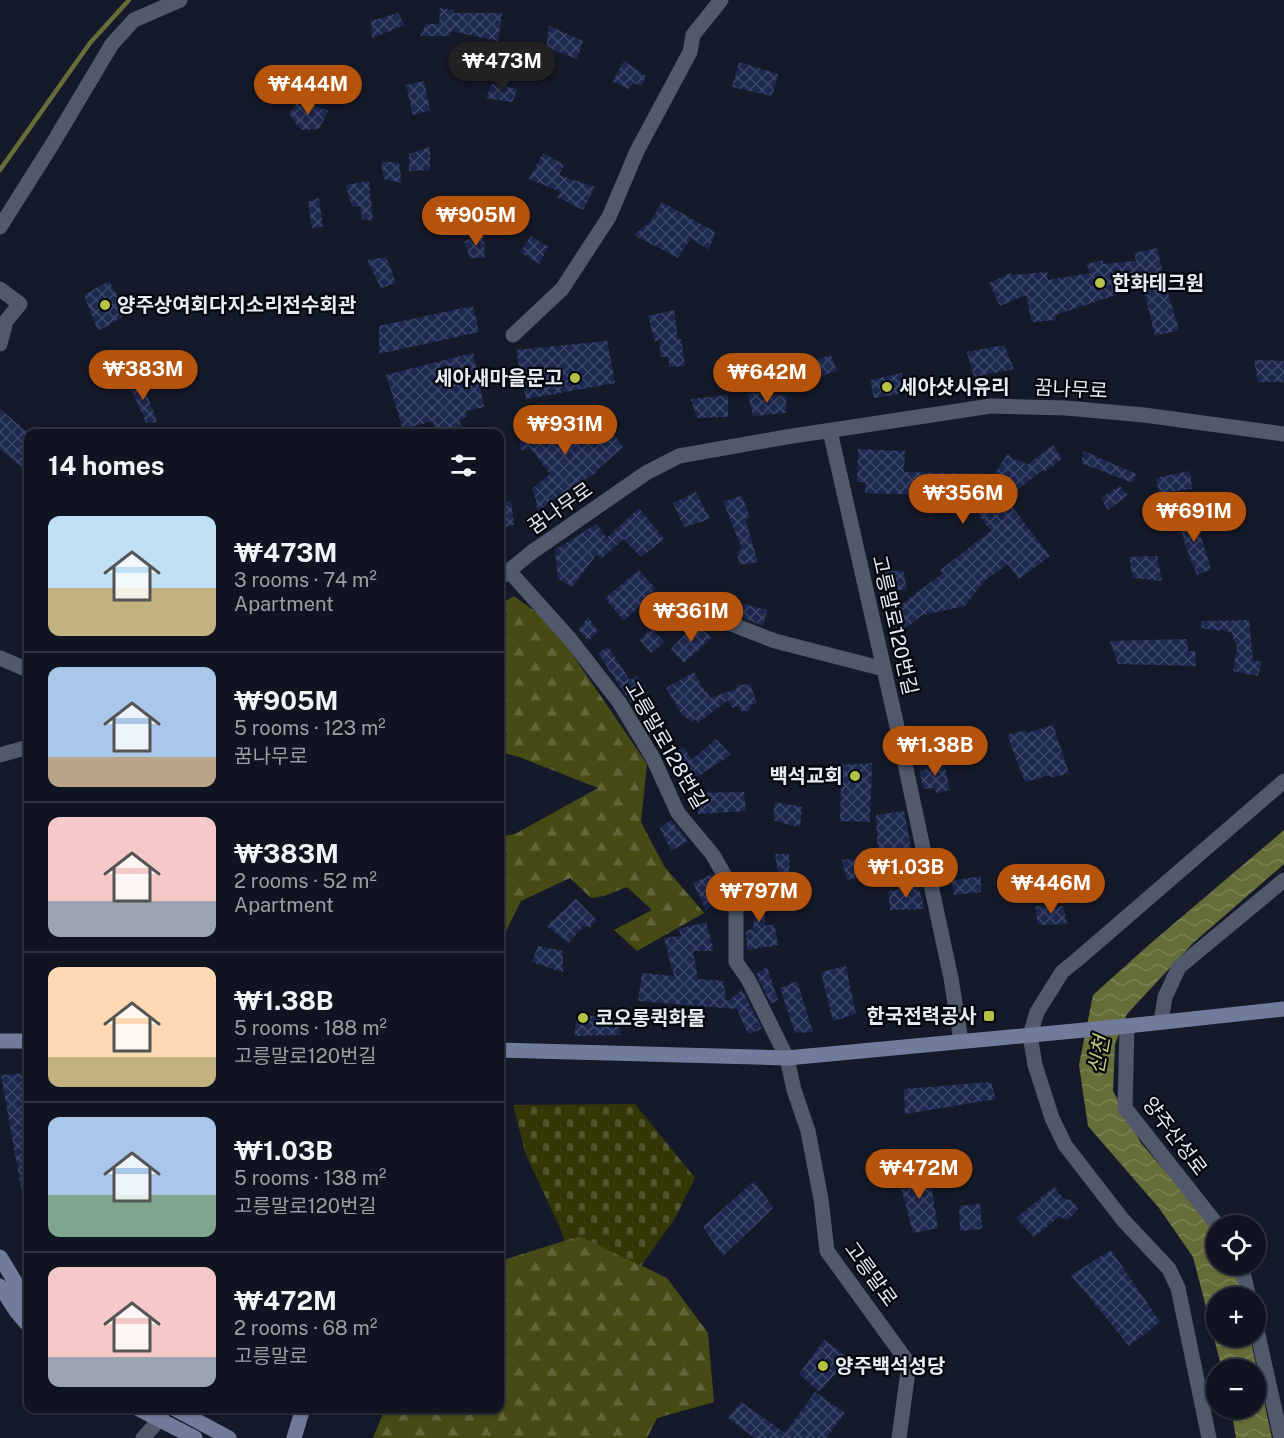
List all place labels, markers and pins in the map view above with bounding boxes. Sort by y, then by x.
pin: ₩473M [460,42,544,93]
pin: ₩444M [266,65,350,116]
pin: ₩905M [434,196,518,247]
place label: 한화테크원 [1112,271,1204,295]
marker: 한화테크원 [1093,276,1107,290]
place label: 양주상여회다지소리전수회관 [117,293,357,317]
marker: 양주상여회다지소리전수회관 [98,298,112,312]
pin: ₩383M [101,350,185,401]
pin: ₩642M [725,353,809,404]
place label: 세아새마을문고 [434,366,563,390]
marker: 세아새마을문고 [568,371,582,385]
place label: 세아샷시유리 [899,375,1009,399]
marker: 세아샷시유리 [880,380,894,394]
pin: ₩931M [523,405,607,456]
pin: ₩356M [921,474,1005,525]
pin: ₩691M [1152,492,1236,543]
pin: ₩361M [649,592,733,643]
pin: ₩1.38B [886,726,984,777]
place label: 백석교회 [769,764,843,788]
marker: 백석교회 [848,769,862,783]
pin: ₩1.03B [857,848,955,899]
pin: ₩446M [1009,864,1093,915]
pin: ₩797M [717,872,801,923]
place label: 한국전력공사 [867,1004,977,1028]
place label: 코오롱퀵화물 [595,1006,705,1030]
marker: 한국전력공사 [982,1009,996,1023]
marker: 코오롱퀵화물 [576,1011,590,1025]
pin: ₩472M [877,1149,961,1200]
place label: 양주백석성당 [835,1354,945,1378]
marker: 양주백석성당 [816,1359,830,1373]

